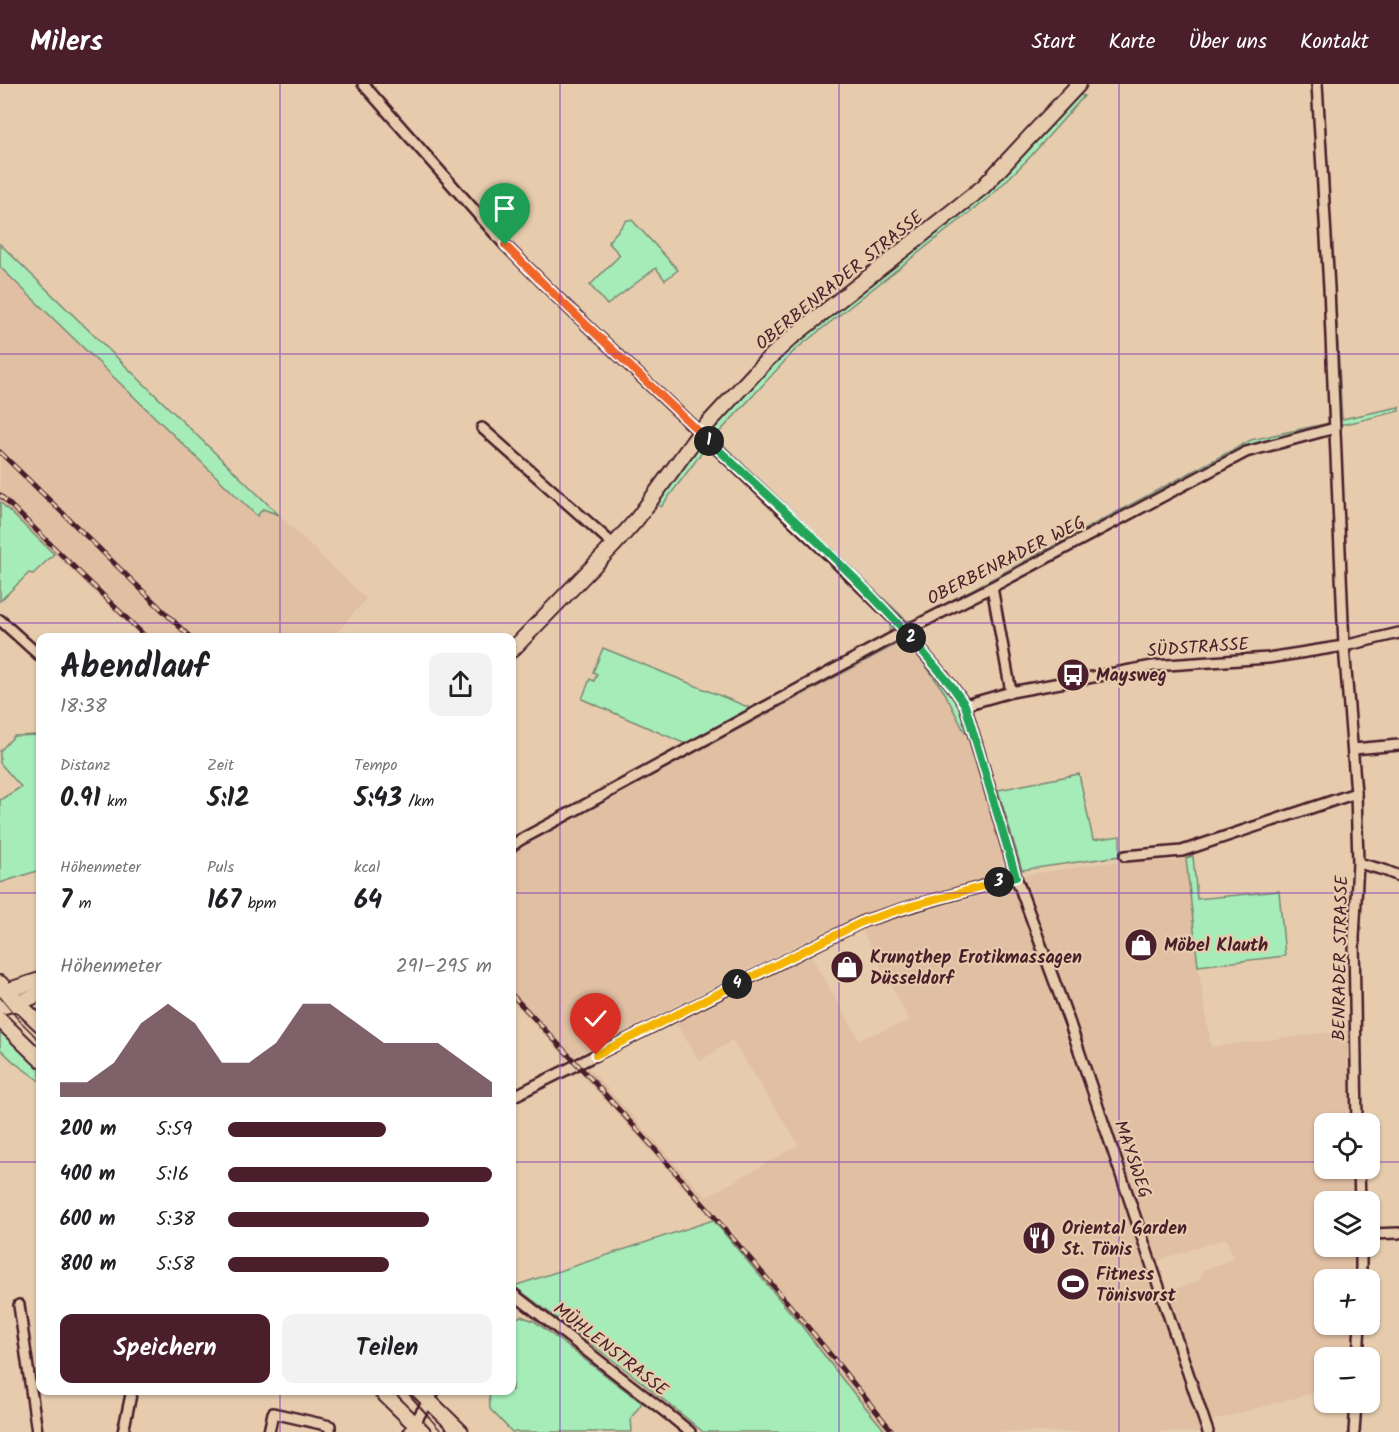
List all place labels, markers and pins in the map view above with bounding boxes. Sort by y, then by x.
pin [479,183,530,245]
pin: 1 [694,426,724,456]
pin: 2 [896,623,926,653]
bus stop icon: Maysweg [1055,657,1091,693]
place label: Maysweg [1096,662,1167,691]
pin: 3 [984,867,1014,897]
shop icon: Möbel Klauth [1123,927,1159,963]
place label: Möbel Klauth [1164,932,1268,961]
place label: Krungthep Erotikmassagen Düsseldorf [870,944,1082,994]
shop icon: Krungthep Erotikmassagen Düsseldorf [829,949,865,985]
pin: 4 [722,969,752,999]
pin [570,993,621,1055]
place label: Oriental Garden St. Tönis [1062,1215,1187,1265]
restaurant icon: Oriental Garden St. Tönis [1021,1220,1057,1256]
place label: Fitness Tönisvorst [1096,1261,1177,1311]
sports icon: Fitness Tönisvorst [1055,1266,1091,1302]

